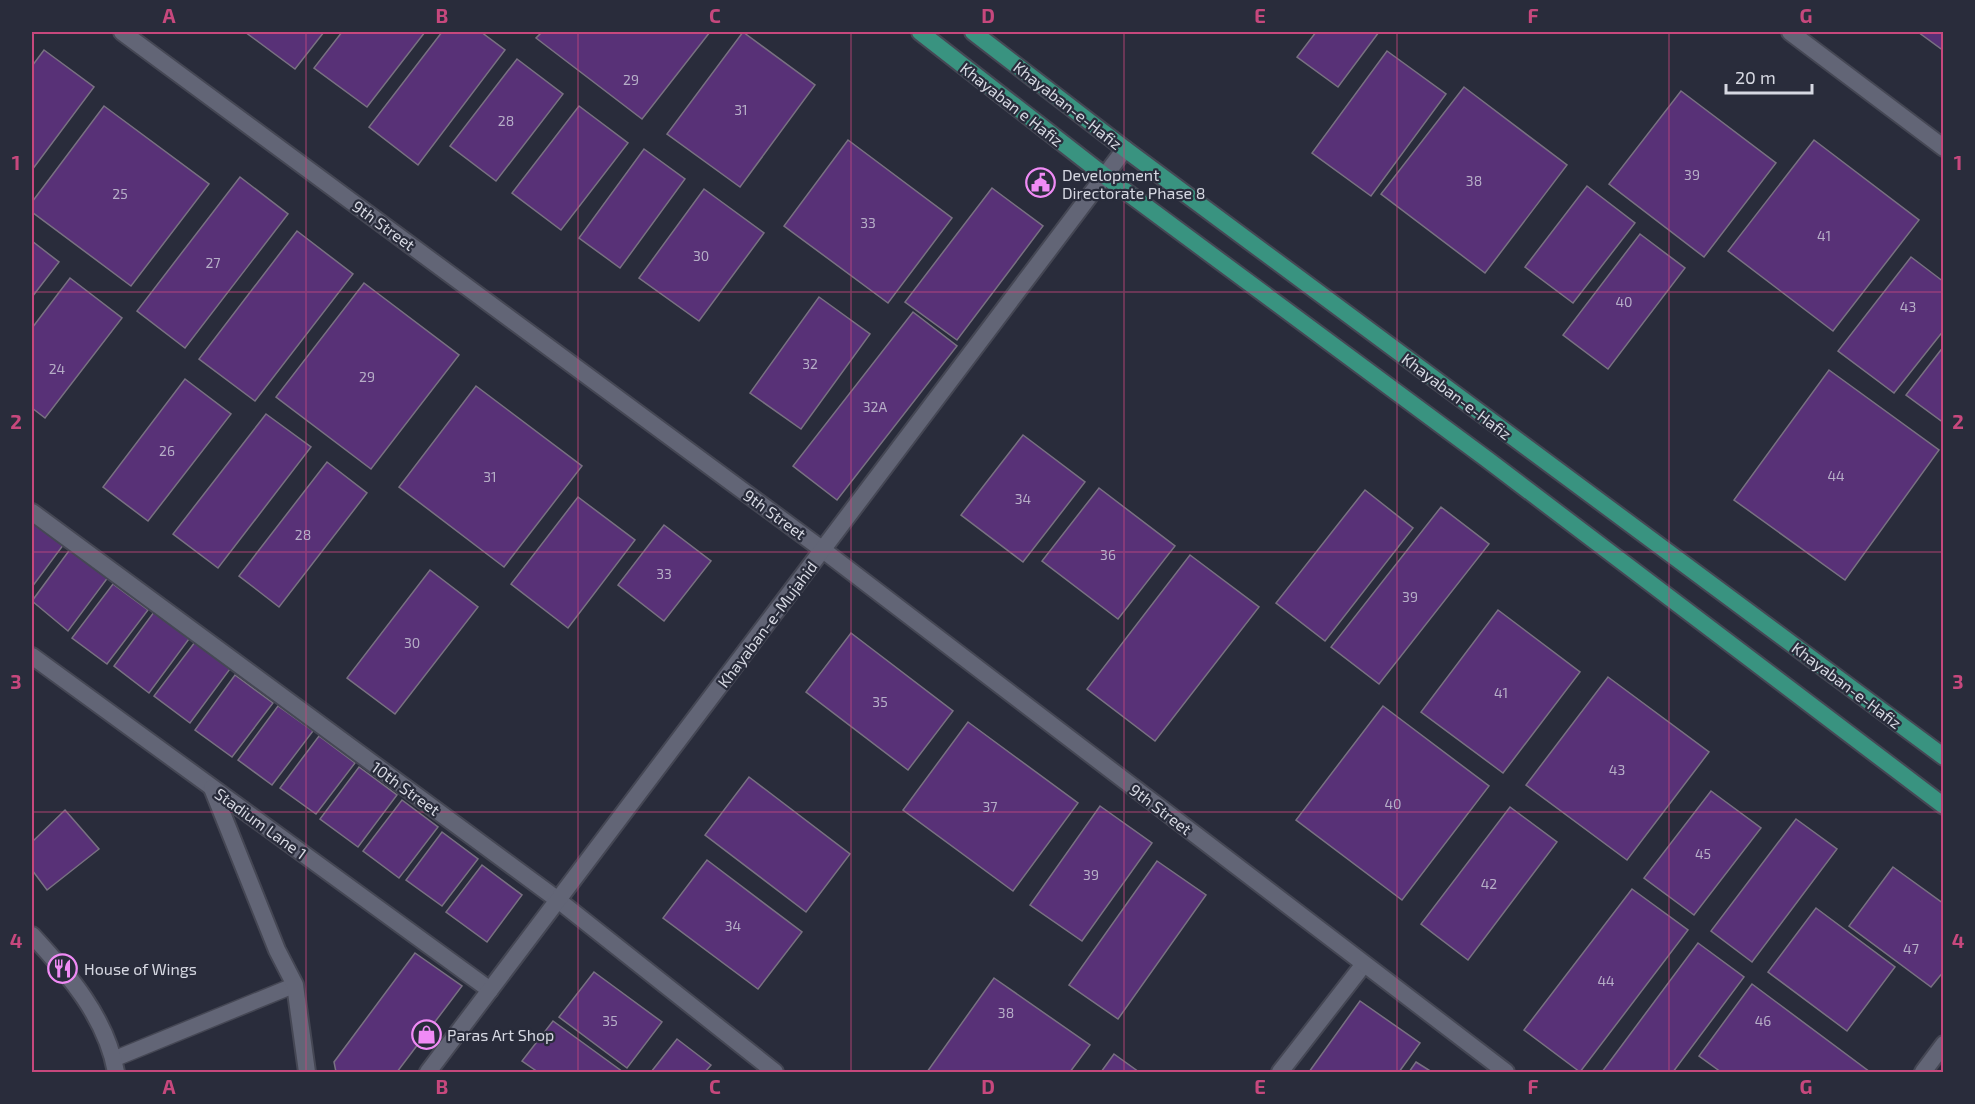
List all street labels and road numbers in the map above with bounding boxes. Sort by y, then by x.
street label: Khayaban-e-Hafiz [1010,57,1126,153]
street label: Khayaban e Hafiz [957,58,1067,150]
street label: 9th Street [349,196,419,254]
street label: Khayaban-e-Hafiz [1398,349,1516,443]
street label: 9th Street [740,485,810,543]
street label: Khayaban-e-Mujahid [713,557,821,692]
street label: Khayaban-e-Hafiz [1788,638,1906,732]
street label: 10th Street [368,757,444,819]
street label: 9th Street [1126,780,1196,838]
street label: Stadium Lane 1 [212,783,310,863]

